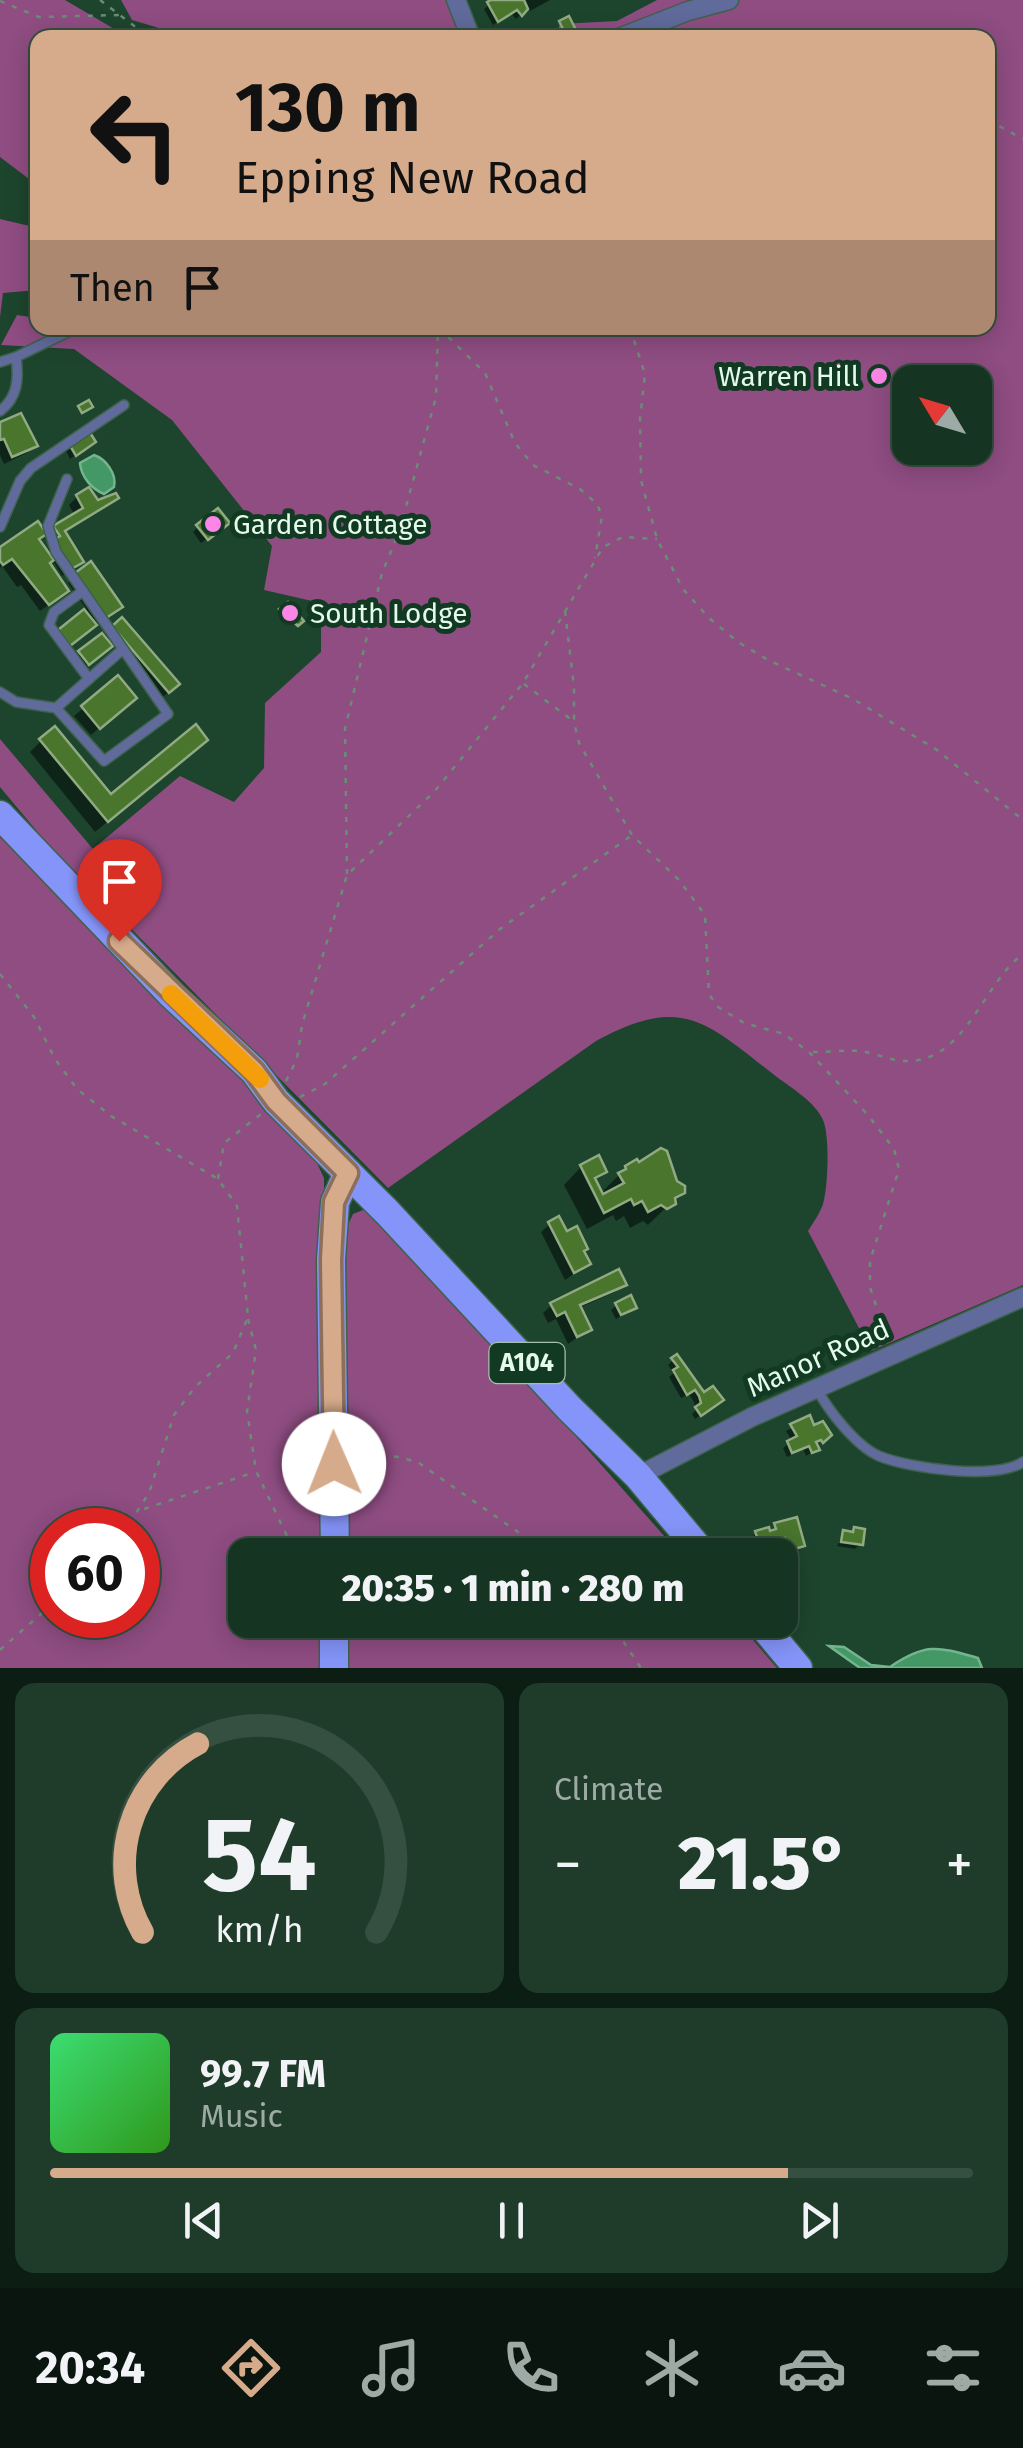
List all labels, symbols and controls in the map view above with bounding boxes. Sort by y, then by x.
text: 130 m [235,66,421,150]
icon: left [70,70,200,200]
text: Epping New Road [235,151,590,205]
icon: arrive [175,260,230,315]
text: Then [70,265,155,311]
place label: Warren Hill [718,360,859,393]
marker: Warren Hill [868,365,890,387]
north arrow [892,365,992,465]
map controls [892,365,992,465]
place label: Garden Cottage [233,508,428,541]
marker: Garden Cottage [202,513,224,535]
place label: South Lodge [310,597,468,630]
marker: South Lodge [279,602,301,624]
pin [77,839,162,942]
icon: arrive [92,854,147,909]
street label: Manor Road [742,1312,894,1404]
road number: A104 [490,1343,564,1383]
position arrow [282,1412,386,1516]
speed limit sign: 60 [30,1508,160,1638]
text: 20:35 · 1 min · 280 m [342,1565,684,1611]
text: Climate [554,1770,663,1808]
text: 54 [202,1793,317,1918]
text: 21.5° [678,1819,849,1909]
text: − [554,1832,582,1898]
text: + [946,1832,973,1898]
text: km/h [215,1909,304,1951]
text: 99.7 FM [200,2051,326,2097]
text: Music [200,2097,283,2135]
icon: previous [176,2193,231,2248]
icon: pause [484,2193,539,2248]
icon: next [792,2193,847,2248]
icon: directions [216,2333,286,2403]
icon: music [356,2333,426,2403]
icon: phone [496,2333,566,2403]
icon: climate [637,2333,707,2403]
icon: car [777,2333,847,2403]
icon: filters [918,2333,988,2403]
text: 20:34 [35,2341,145,2395]

